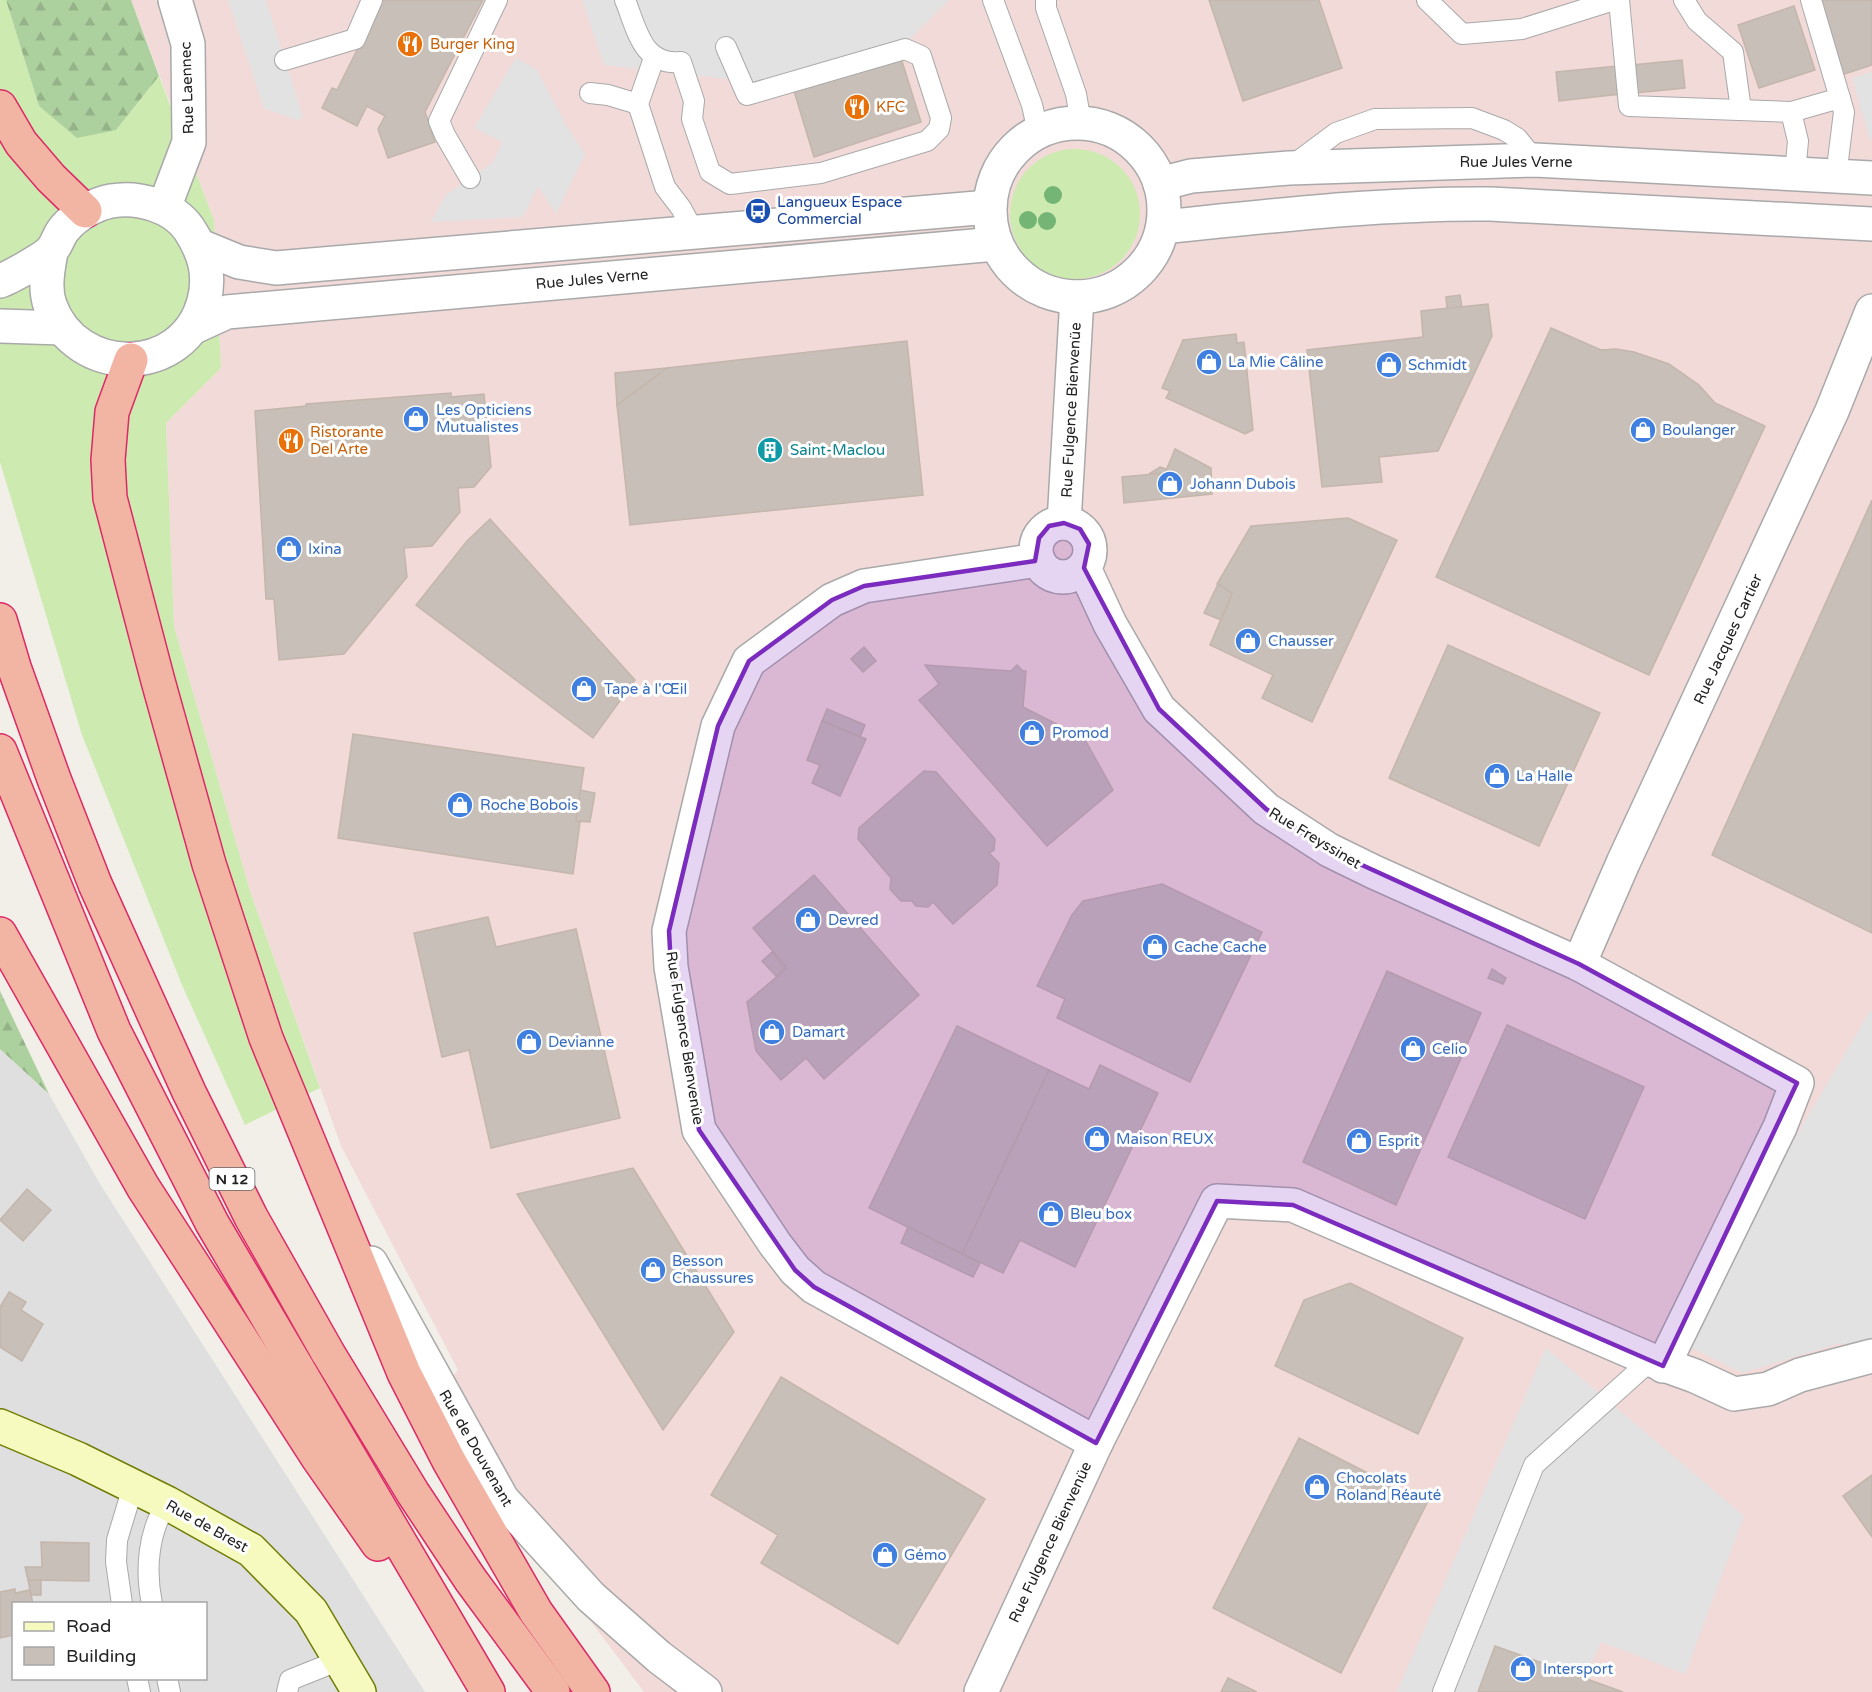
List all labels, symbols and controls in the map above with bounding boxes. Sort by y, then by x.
restaurant icon: Burger King [395,29,425,59]
place label: Burger King [430,35,515,53]
street label: Rue Laennec [176,41,198,135]
restaurant icon: KFC [842,92,872,122]
place label: KFC [876,98,905,116]
street label: Rue Jules Verne [1459,153,1573,171]
place label: Langueux Espace Commercial [777,193,902,228]
bus stop icon: Langueux Espace Commercial [743,196,773,226]
street label: Rue Jules Verne [535,265,649,293]
street label: Rue Fulgence Bienvenüe [1057,322,1085,498]
shop icon: La Mie Câline [1194,347,1224,377]
shop icon: Schmidt [1374,350,1404,380]
place label: La Mie Câline [1228,353,1323,371]
place label: Schmidt [1408,356,1467,374]
place label: Les Opticiens Mutualistes [436,401,532,436]
shop icon: Les Opticiens Mutualistes [401,404,431,434]
shop icon: Boulanger [1628,415,1658,445]
place label: Boulanger [1662,421,1736,439]
place label: Ristorante Del Arte [310,423,384,458]
restaurant icon: Ristorante Del Arte [276,426,306,456]
building icon: Saint-Maclou [755,435,785,465]
place label: Saint-Maclou [790,441,885,459]
shop icon: Johann Dubois [1155,469,1185,499]
place label: Johann Dubois [1190,475,1296,493]
shop icon: Ixina [274,534,304,564]
place label: Ixina [308,540,342,558]
street label: Rue Jacques Cartier [1690,571,1766,707]
shop icon: Chausser [1233,626,1263,656]
place label: Chausser [1268,632,1334,650]
shop icon: Tape à l'Œil [569,674,599,704]
place label: Tape à l'Œil [604,680,687,698]
shop icon: Promod [1017,718,1047,748]
place label: Promod [1052,724,1109,742]
shop icon: La Halle [1482,761,1512,791]
place label: La Halle [1516,767,1573,785]
shop icon: Roche Bobois [445,790,475,820]
place label: Roche Bobois [480,796,578,814]
street label: Rue Freyssinet [1266,803,1365,873]
shop icon: Devred [793,905,823,935]
place label: Devred [828,911,879,929]
shop icon: Cache Cache [1140,932,1170,962]
place label: Cache Cache [1174,938,1267,956]
street label: Rue Fulgence Bienvenüe [662,950,708,1126]
shop icon: Damart [757,1017,787,1047]
place label: Damart [792,1023,845,1041]
shop icon: Devianne [514,1027,544,1057]
place label: Devianne [548,1033,614,1051]
shop icon: Celio [1398,1034,1428,1064]
place label: Celio [1432,1040,1467,1058]
shop icon: Maison REUX [1082,1124,1112,1154]
shop icon: Esprit [1344,1126,1374,1156]
place label: Maison REUX [1116,1130,1214,1148]
place label: Esprit [1378,1132,1420,1150]
road number: N 12 [210,1168,254,1190]
shop icon: Bleu box [1036,1199,1066,1229]
place label: Bleu box [1070,1205,1132,1223]
place label: Besson Chaussures [672,1252,754,1287]
shop icon: Besson Chaussures [638,1255,668,1285]
street label: Rue de Douvenant [435,1386,517,1510]
street label: Rue Fulgence Bienvenüe [1005,1459,1095,1625]
place label: Chocolats Roland Réauté [1336,1469,1441,1504]
shop icon: Chocolats Roland Réauté [1302,1472,1332,1502]
street label: Rue de Brest [163,1496,251,1556]
shop icon: Gémo [870,1540,900,1570]
place label: Gémo [904,1546,947,1564]
legend [12,1602,207,1680]
text: Road [66,1615,111,1637]
text: Building [66,1645,136,1667]
shop icon: Intersport [1508,1654,1538,1684]
place label: Intersport [1543,1660,1613,1678]

